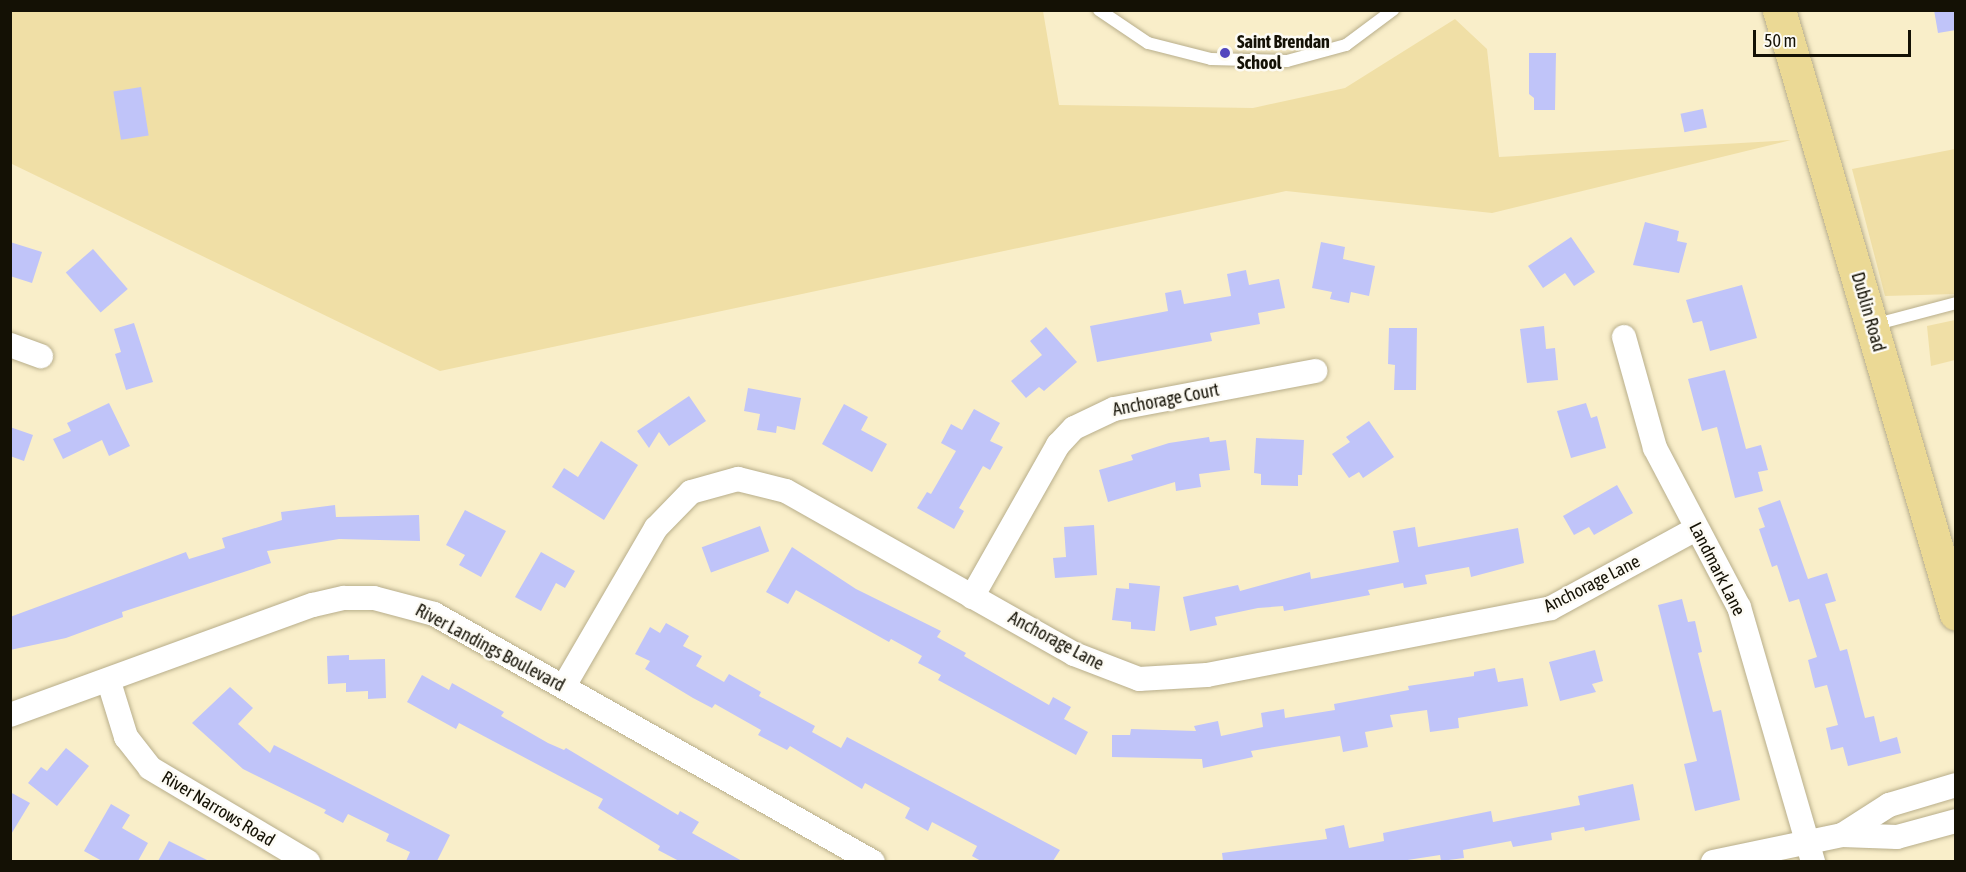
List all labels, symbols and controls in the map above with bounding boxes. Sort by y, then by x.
scale bar [1756,18,1914,56]
text: 50 m [1764,30,1796,51]
place label: Saint Brendan School [1237,32,1330,74]
marker: Saint Brendan School [1218,46,1232,60]
street label: Dublin Road [1846,270,1890,354]
street label: Anchorage Court [1111,379,1221,421]
street label: Landmark Lane [1684,519,1750,619]
street label: Anchorage Lane [1540,551,1644,617]
street label: River Landings Boulevard [412,599,568,697]
street label: Anchorage Lane [1005,607,1107,675]
street label: River Narrows Road [158,767,278,851]

